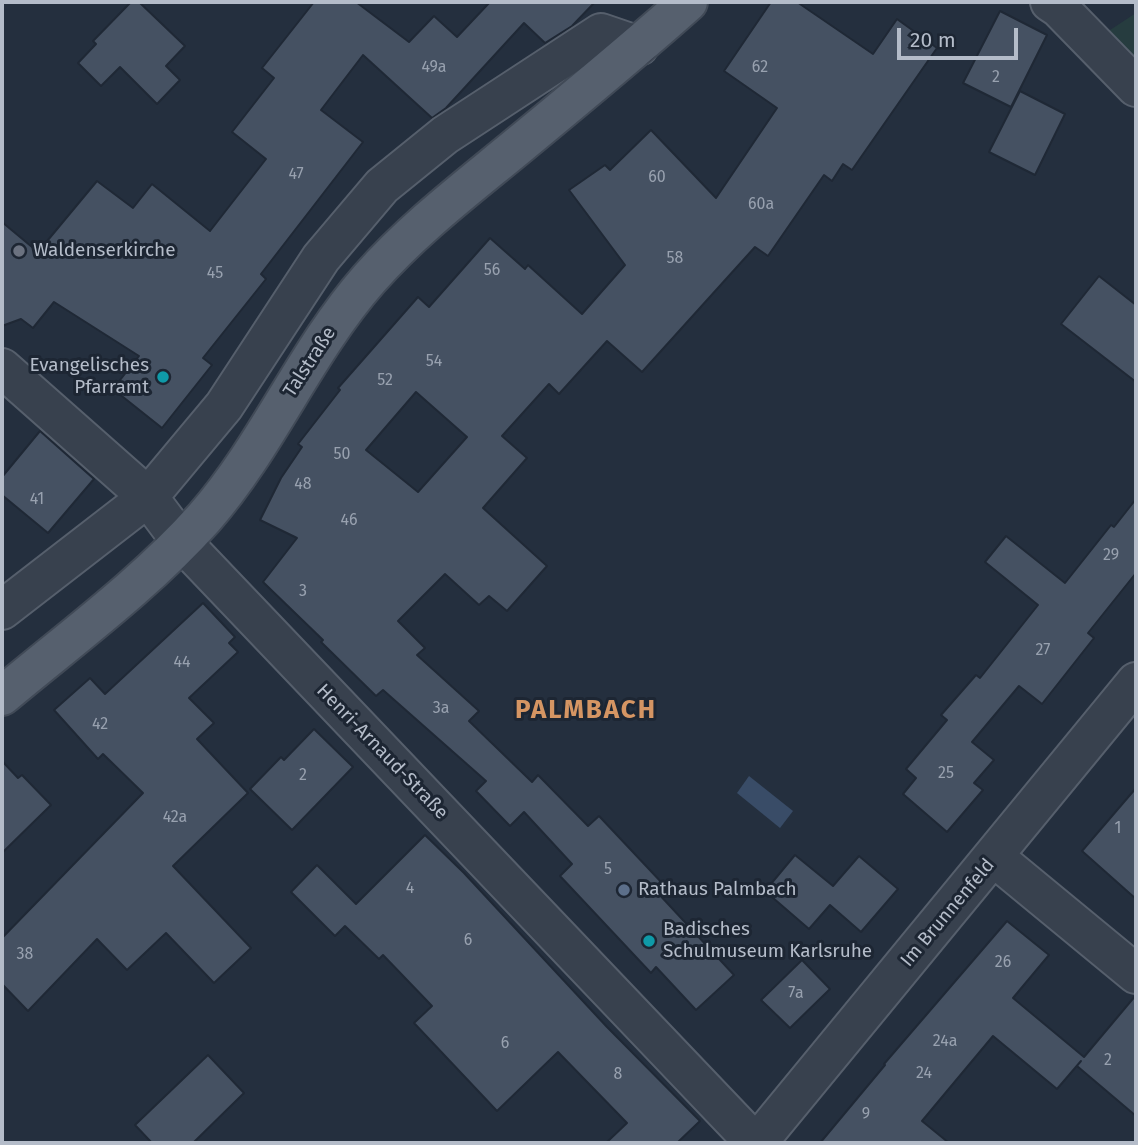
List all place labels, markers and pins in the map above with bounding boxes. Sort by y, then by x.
place label: Waldenserkirche [33,240,176,262]
marker: Waldenserkirche [11,243,27,259]
place label: Evangelisches Pfarramt [30,355,149,399]
marker: Evangelisches Pfarramt [155,369,171,385]
place label: Rathaus Palmbach [638,879,797,901]
marker: Rathaus Palmbach [616,882,632,898]
place label: Badisches Schulmuseum Karlsruhe [663,919,872,963]
marker: Badisches Schulmuseum Karlsruhe [641,933,657,949]

